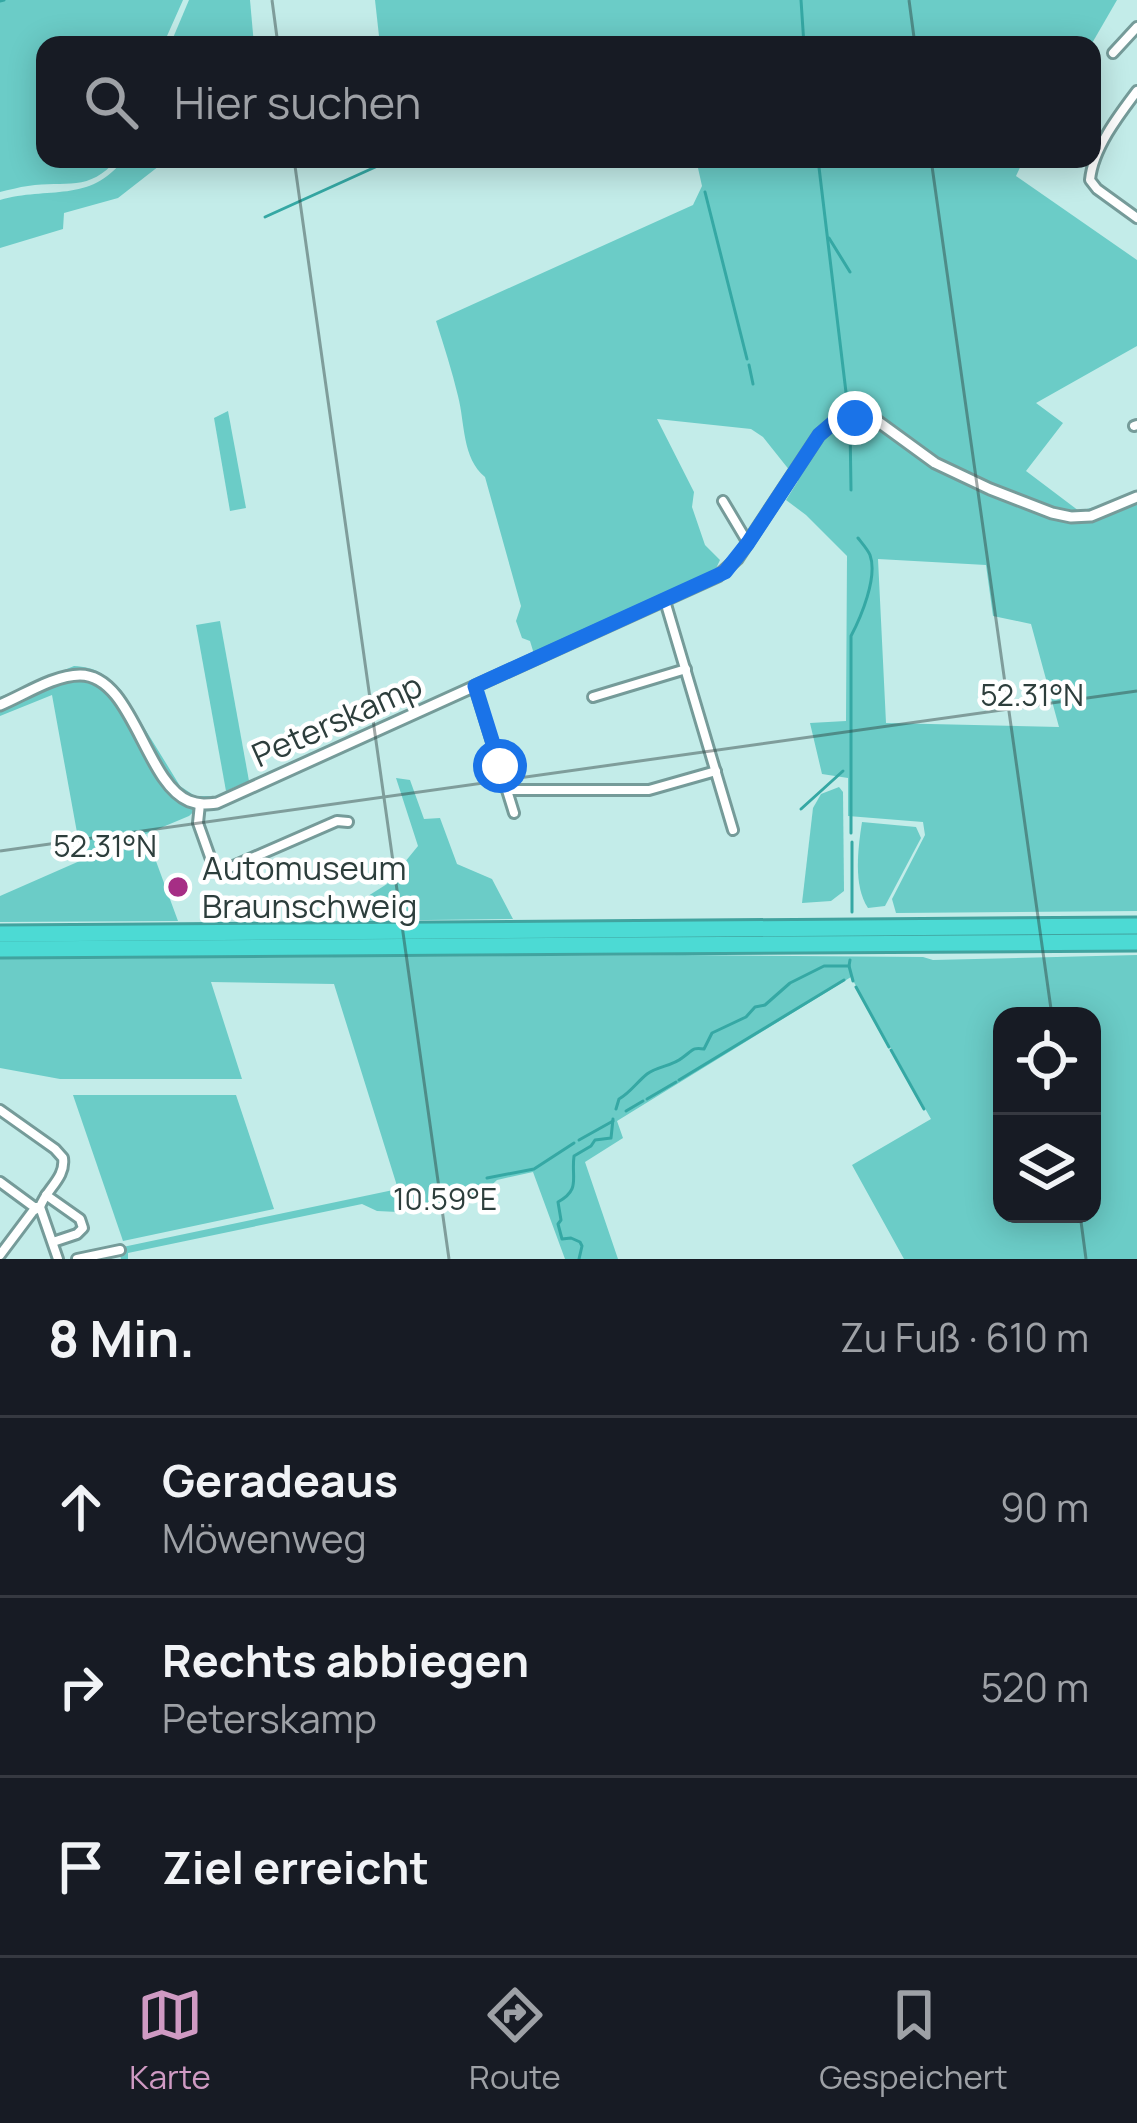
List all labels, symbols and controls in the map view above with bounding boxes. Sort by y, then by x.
search box [36,36,1101,168]
icon: search [78,69,144,135]
text: Hier suchen [174,71,421,133]
route end [828,391,882,445]
street label: Peterskamp [245,662,429,777]
text: 52.31°N [980,674,1084,715]
route start [473,739,527,793]
text: 52.31°N [53,825,157,866]
place label: Automuseum Braunschweig [202,845,417,928]
marker: Automuseum Braunschweig [165,874,191,900]
map controls [993,1007,1101,1223]
button: locate [993,1007,1101,1115]
button: layers [993,1115,1101,1223]
text: 10.59°E [393,1178,497,1219]
text: 8 Min. [48,1303,195,1372]
text: Zu Fuß · 610 m [840,1310,1089,1364]
text: Geradeaus [162,1449,398,1511]
icon: ahead [48,1474,114,1540]
text: 90 m [1000,1480,1089,1534]
text: Möwenweg [162,1511,367,1565]
text: Rechts abbiegen [162,1629,529,1691]
icon: right [48,1654,114,1720]
text: 520 m [981,1660,1089,1714]
text: Peterskamp [162,1691,377,1745]
icon: arrive [48,1834,114,1900]
text: Ziel erreicht [162,1836,429,1898]
tab: Karte [129,1982,211,2099]
tab: Route [469,1982,561,2099]
tab: Gespeichert [819,1982,1008,2099]

